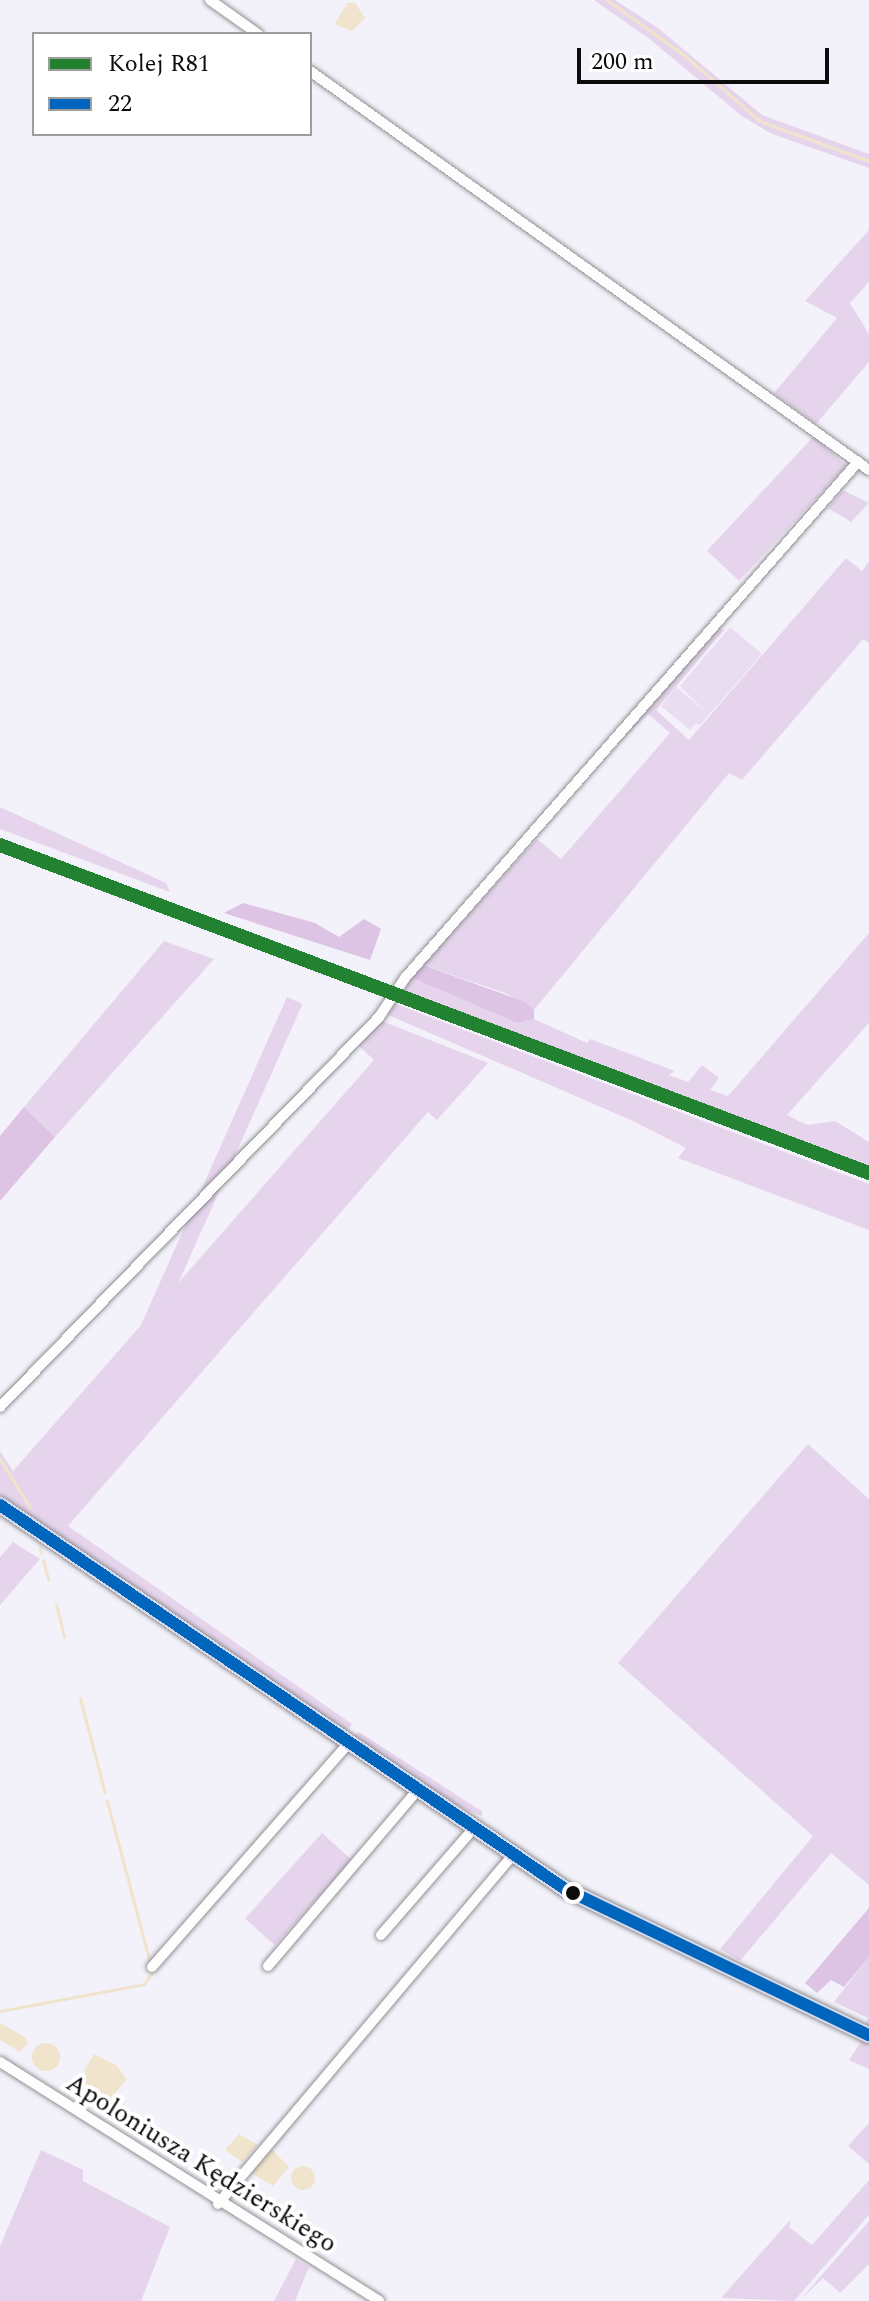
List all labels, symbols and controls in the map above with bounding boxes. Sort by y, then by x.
legend [32,32,312,136]
scale bar [581,32,833,82]
text: 200 m [591,44,654,80]
text: Kolej R81 [108,46,210,82]
text: 22 [108,86,132,122]
unlabelled marker [565,1885,581,1901]
street label: Apoloniusza Kędzierskiego [60,2068,342,2260]

